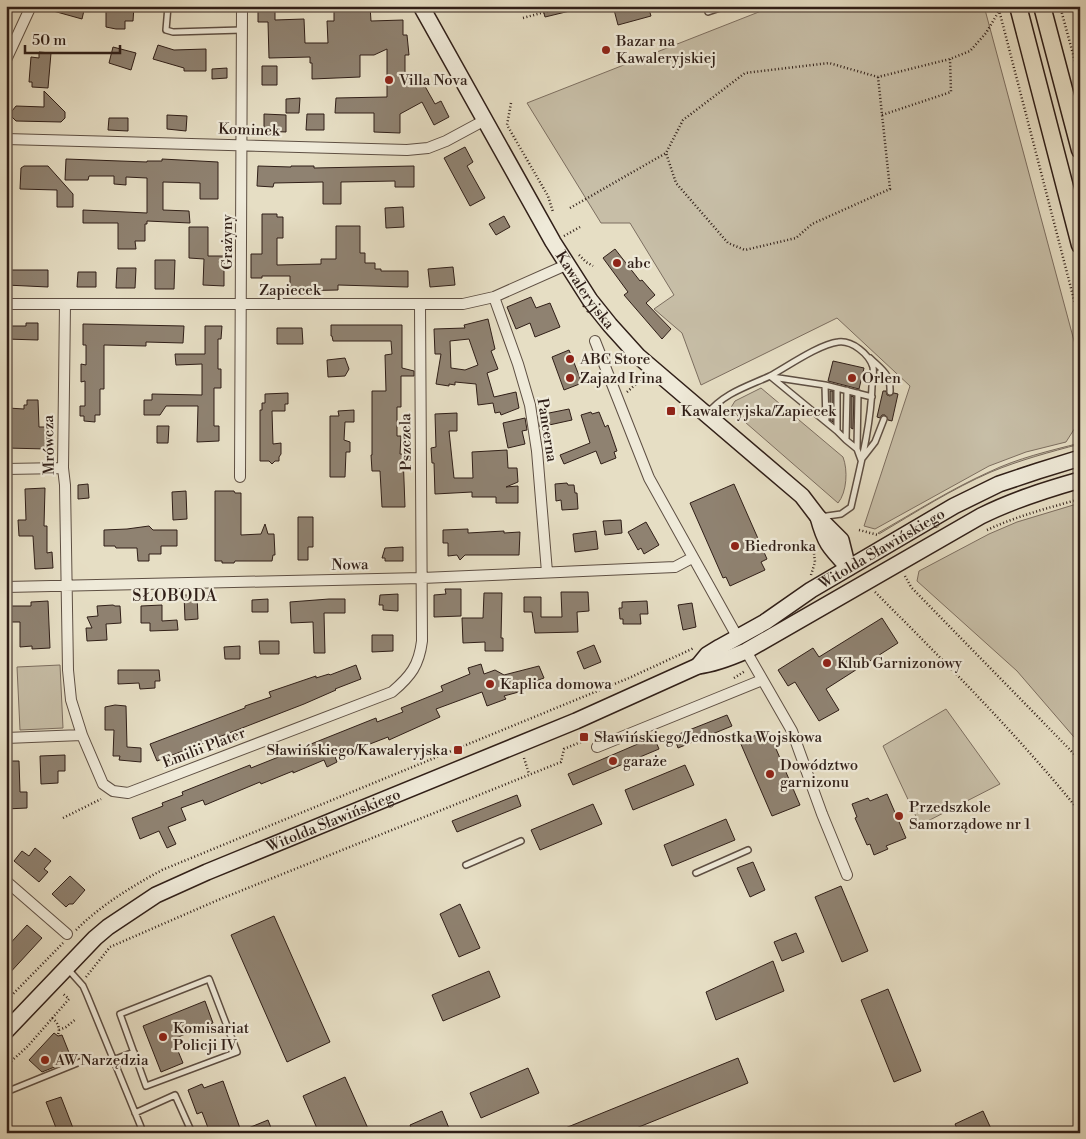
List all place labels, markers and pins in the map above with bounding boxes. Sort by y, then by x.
place label: Bazar na Kawaleryjskiej [615,32,716,68]
marker: Bazar na Kawaleryjskiej [600,44,612,56]
place label: Villa Nova [398,71,468,90]
marker: Villa Nova [383,74,395,86]
place label: abc [627,254,651,273]
marker: abc [611,257,623,269]
place label: ABC Store [579,350,650,369]
marker: ABC Store [564,353,576,365]
place label: Zajazd Irina [580,369,663,388]
place label: Orlen [862,369,901,388]
marker: Zajazd Irina [564,372,576,384]
marker: Orlen [846,372,858,384]
place label: Kawaleryjska/Zapiecek [681,402,837,421]
marker: Kawaleryjska/Zapiecek [665,405,677,417]
place label: Biedronka [744,537,817,556]
marker: Biedronka [729,540,741,552]
place label: Klub Garnizonowy [837,654,963,673]
marker: Klub Garnizonowy [821,657,833,669]
place label: Kaplica domowa [500,675,612,694]
marker: Kaplica domowa [484,678,496,690]
place label: Sławińskiego/Jednostka Wojskowa [594,728,822,747]
marker: Sławińskiego/Jednostka Wojskowa [578,731,590,743]
place label: Sławińskiego/Kawaleryjska [266,741,448,760]
marker: Sławińskiego/Kawaleryjska [452,744,464,756]
place label: garaże [623,752,667,771]
marker: garaże [607,755,619,767]
place label: Dowództwo garnizonu [780,756,858,792]
marker: Dowództwo garnizonu [764,768,776,780]
place label: Przedszkole Samorządowe nr 1 [909,798,1031,834]
marker: Przedszkole Samorządowe nr 1 [893,810,905,822]
place label: Komisariat Policji IV [173,1019,250,1055]
marker: Komisariat Policji IV [157,1031,169,1043]
place label: AW Narzędzia [54,1051,149,1070]
marker: AW Narzędzia [39,1054,51,1066]

